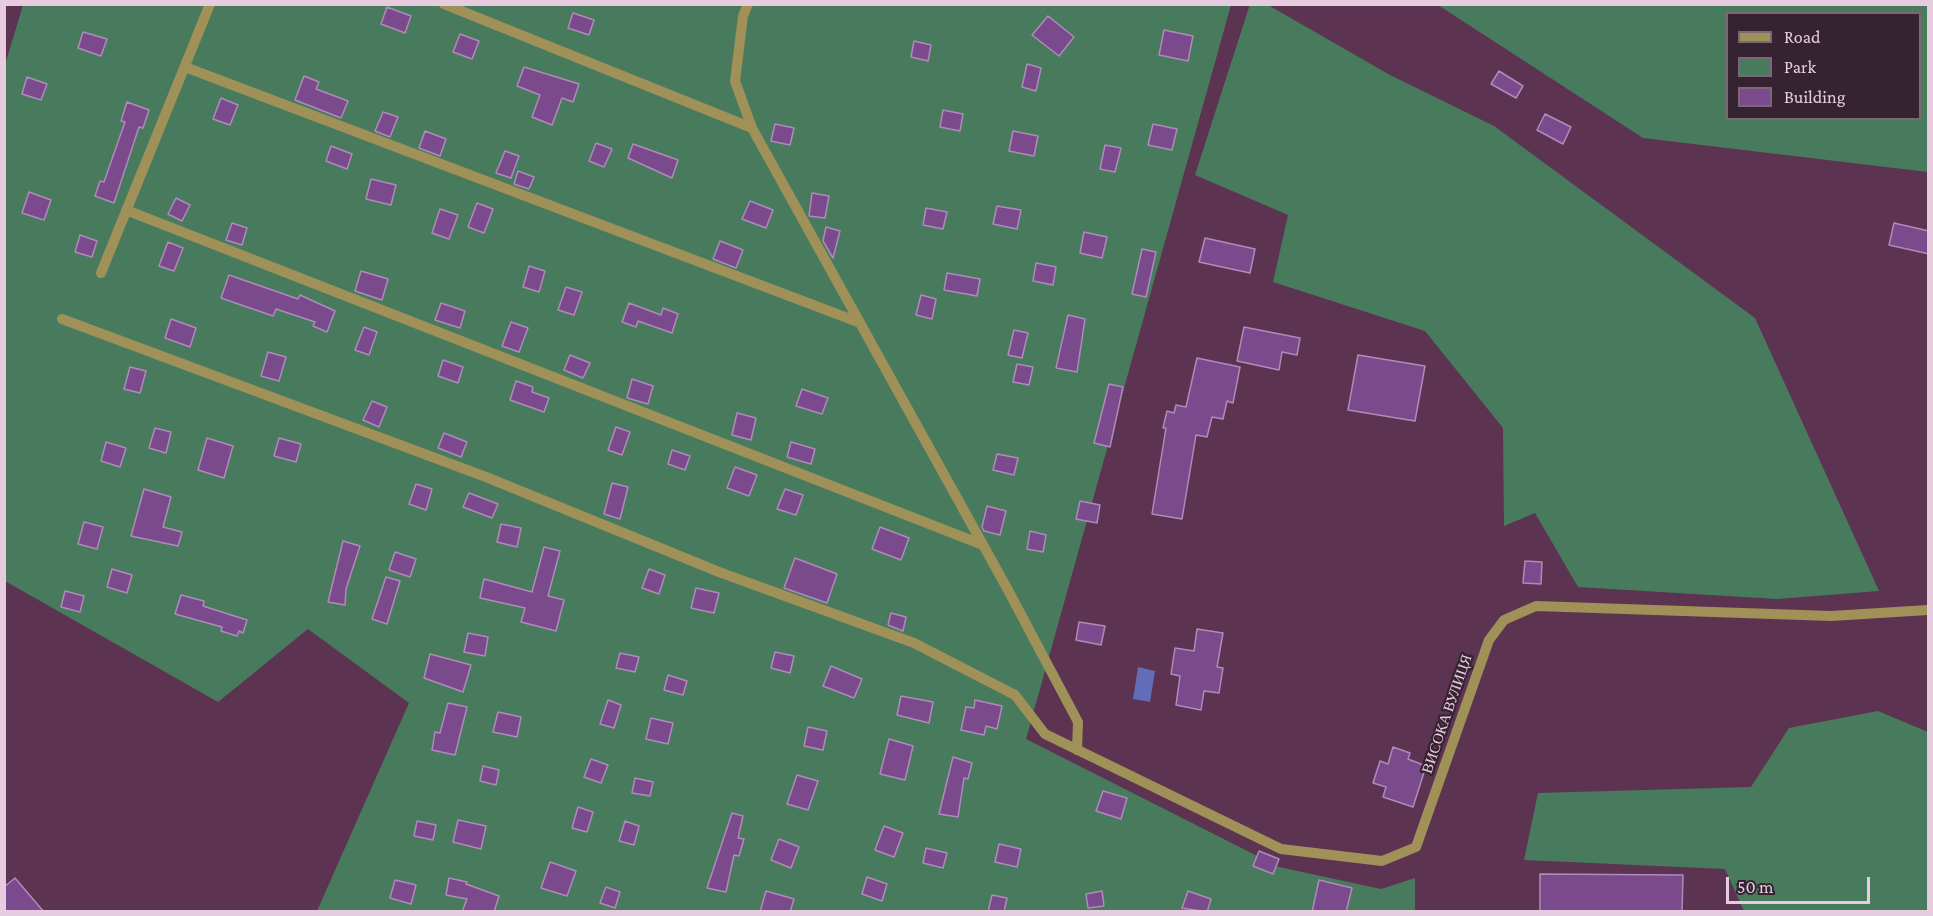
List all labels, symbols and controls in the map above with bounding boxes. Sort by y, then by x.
legend [1726,12,1921,120]
text: Road [1784,27,1821,47]
text: Park [1784,57,1816,77]
text: Building [1784,87,1845,107]
street label: ВИСОКА ВУЛИЦЯ [1418,652,1476,776]
scale bar [1729,865,1873,903]
text: 50 m [1737,877,1774,897]

